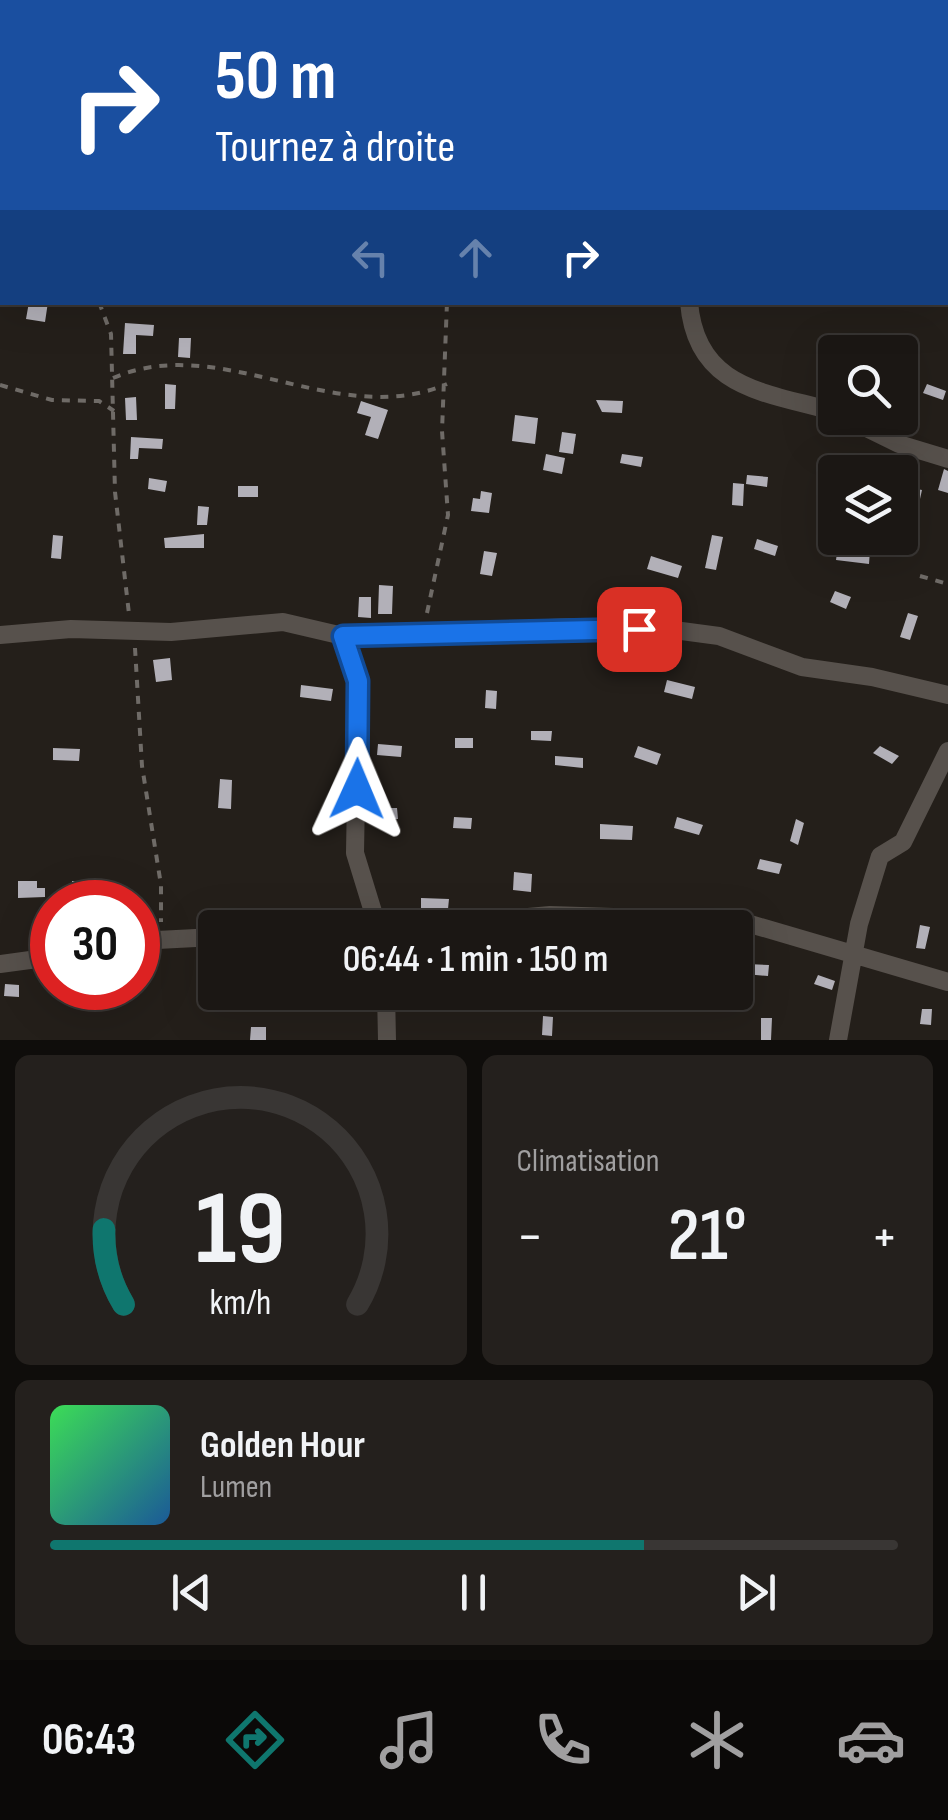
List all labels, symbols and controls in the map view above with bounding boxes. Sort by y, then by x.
text: 50 m [215,35,336,119]
icon: right [50,40,180,170]
text: Tournez à droite [215,120,455,175]
icon: left [343,230,398,285]
icon: ahead [448,230,503,285]
icon: right [553,230,608,285]
map controls [818,335,918,555]
button: search [818,335,918,435]
button: layers [818,455,918,555]
pin [597,587,682,672]
icon: arrive [612,602,667,657]
position arrow [305,737,409,841]
speed limit sign: 30 [30,880,160,1010]
text: 06:44 · 1 min · 150 m [343,937,608,982]
text: Climatisation [517,1142,660,1181]
text: 19 [196,1168,286,1293]
text: 21° [668,1191,747,1282]
text: − [517,1204,543,1271]
text: + [871,1204,898,1271]
text: km/h [210,1282,272,1325]
text: Golden Hour [200,1423,365,1468]
text: Lumen [200,1468,272,1507]
icon: previous [164,1565,219,1620]
icon: pause [446,1565,501,1620]
icon: next [729,1565,784,1620]
icon: directions [220,1705,290,1775]
icon: music [374,1705,444,1775]
icon: phone [528,1705,598,1775]
icon: climate [682,1705,752,1775]
icon: car [836,1705,906,1775]
text: 06:43 [42,1713,136,1768]

